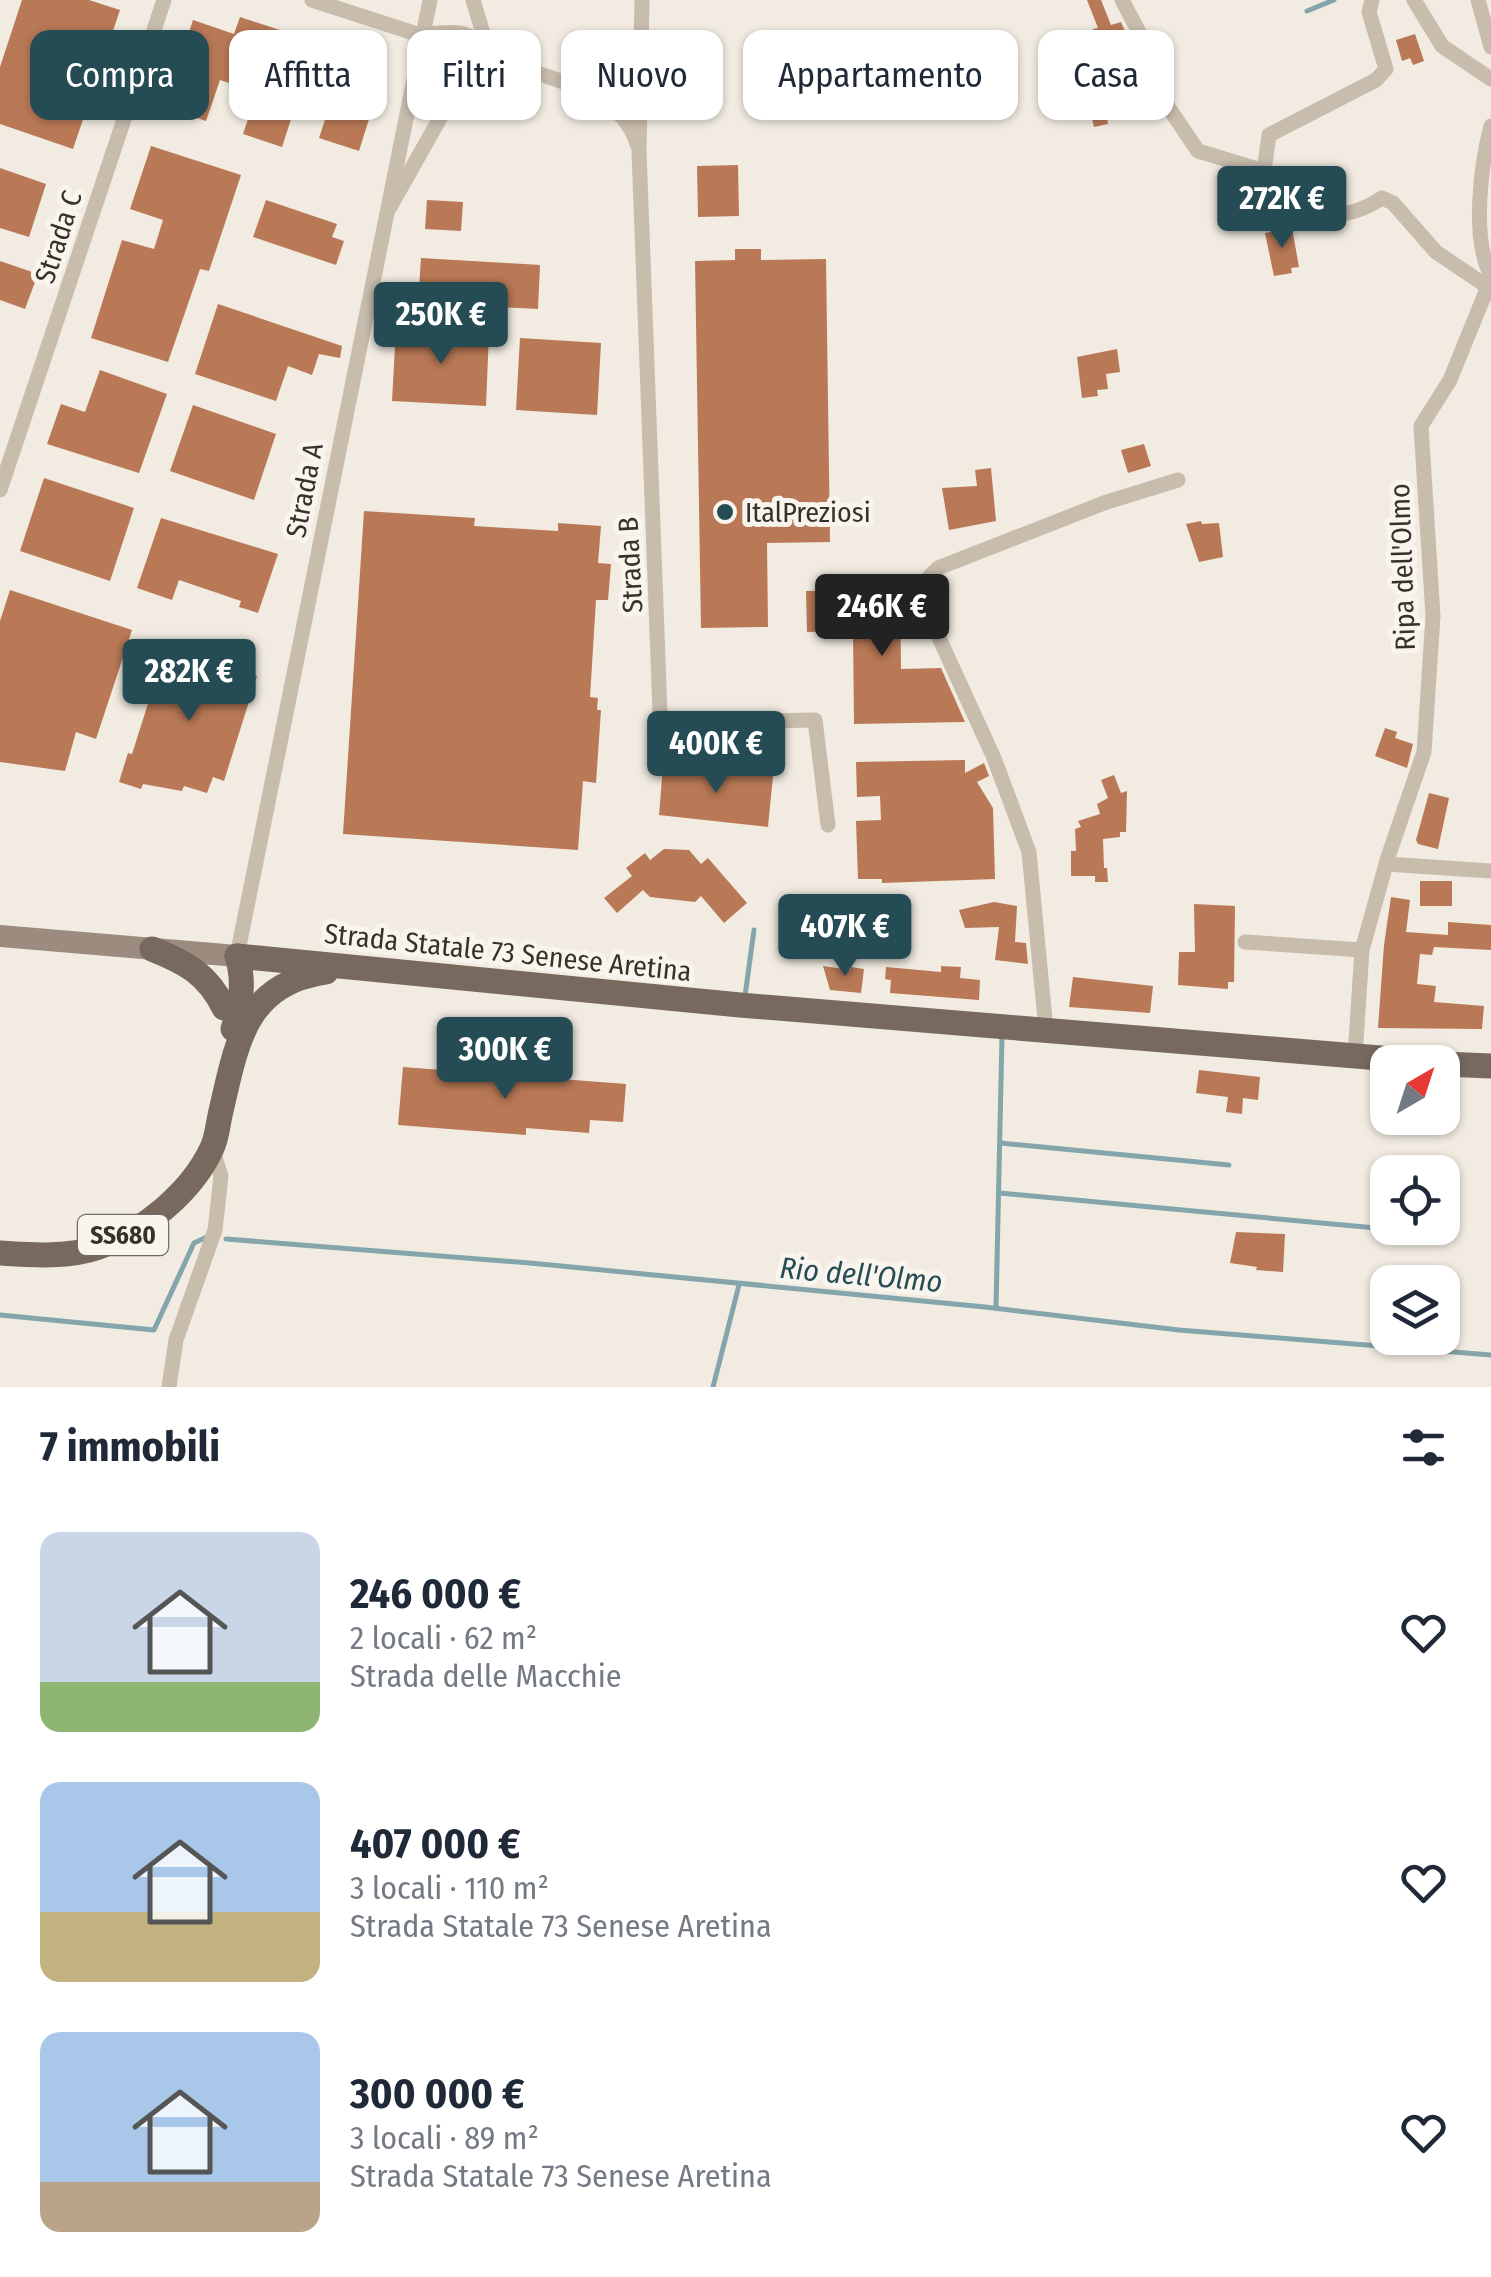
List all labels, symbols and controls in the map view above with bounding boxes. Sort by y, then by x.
chip: Compra [30,30,209,120]
chip: Affitta [229,30,387,120]
chip: Filtri [407,30,541,120]
chip: Nuovo [561,30,723,120]
chip: Appartamento [743,30,1018,120]
chip: Casa [1038,30,1174,120]
pin: 272K € [1201,166,1363,251]
text: 272K € [1239,179,1325,217]
street label: Strada C [28,187,89,288]
pin: 250K € [360,282,522,367]
text: 250K € [396,295,486,333]
street label: Strada A [279,440,330,540]
street label: Ripa dell'Olmo [1383,483,1422,651]
place label: ItalPreziosi [745,496,871,529]
marker: ItalPreziosi [714,501,736,523]
street label: Strada B [612,516,649,614]
pin: 246K € [801,574,963,659]
text: 246K € [837,587,927,625]
pin: 282K € [108,639,270,724]
text: 282K € [145,652,233,690]
pin: 400K € [635,711,797,796]
text: 400K € [669,724,763,762]
pin: 407K € [764,894,926,979]
text: 407K € [800,907,890,945]
street label: Strada Statale 73 Senese Aretina [323,917,693,988]
pin: 300K € [424,1017,586,1102]
text: 300K € [459,1030,551,1068]
north arrow [1370,1045,1460,1135]
map controls [1370,1045,1460,1355]
button: locate [1370,1155,1460,1245]
road number: SS680 [78,1215,168,1255]
water label: Rio dell'Olmo [778,1250,944,1300]
button: layers [1370,1265,1460,1355]
icon: filters [1396,1420,1451,1475]
text: 7 immobili [40,1422,220,1472]
text: 246 000 € [350,1569,521,1619]
icon: home [120,1572,240,1692]
icon: heart [1396,1605,1451,1660]
text: 2 locali · 62 m² [350,1619,537,1657]
text: Strada delle Macchie [350,1657,622,1695]
text: 407 000 € [350,1819,520,1869]
icon: home [120,1822,240,1942]
icon: heart [1396,1855,1451,1910]
text: 3 locali · 110 m² [350,1869,549,1907]
text: Strada Statale 73 Senese Aretina [350,1907,772,1945]
text: 300 000 € [350,2069,525,2119]
icon: home [120,2072,240,2192]
icon: heart [1396,2105,1451,2160]
text: 3 locali · 89 m² [350,2119,539,2157]
text: Strada Statale 73 Senese Aretina [350,2157,772,2195]

